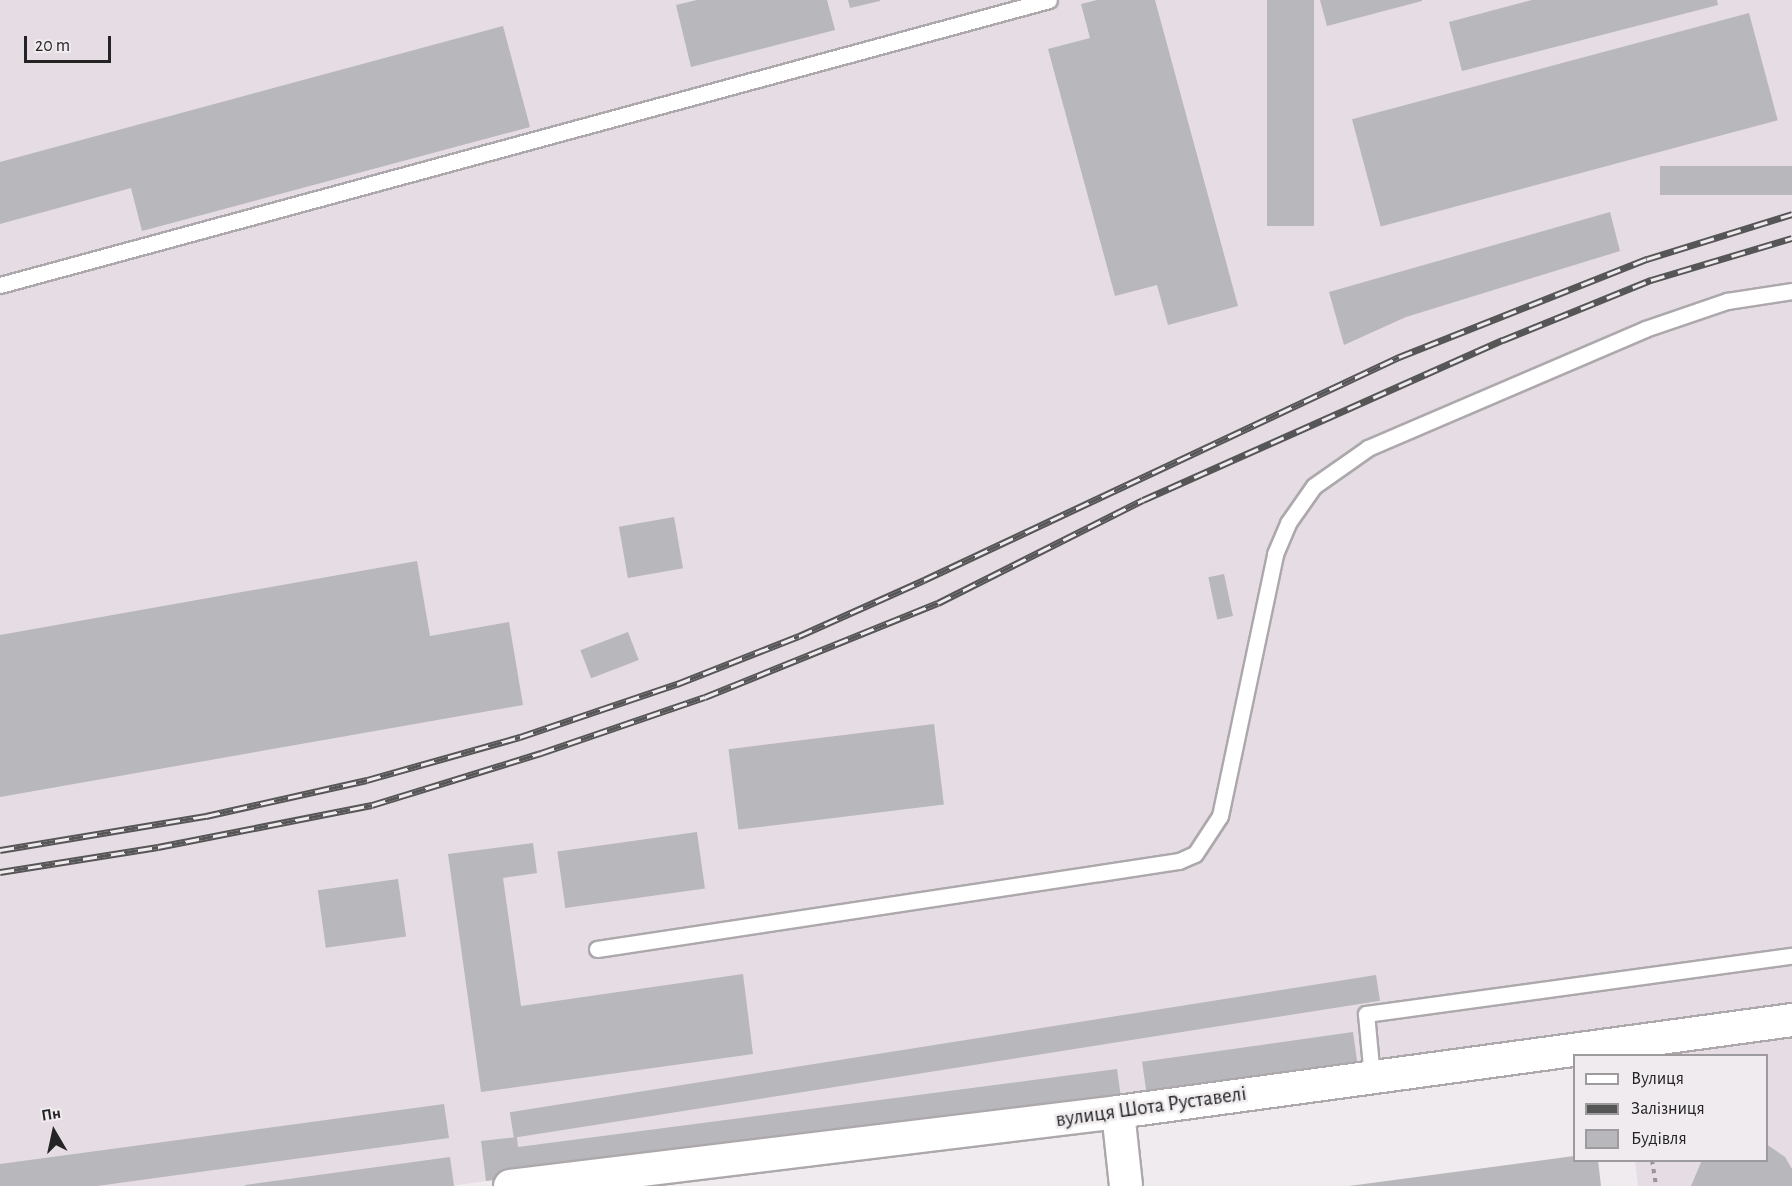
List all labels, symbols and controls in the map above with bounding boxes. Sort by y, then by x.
scale bar [27,24,114,62]
text: 20 m [35,37,70,55]
legend [1573,1054,1768,1162]
text: Вулиця [1631,1070,1684,1088]
street label: вулиця Шота Руставелі [1054,1081,1248,1133]
text: Залізниця [1631,1100,1705,1118]
north arrow [24,1102,84,1162]
text: Пн [40,1105,62,1124]
text: Будівля [1631,1130,1687,1148]

